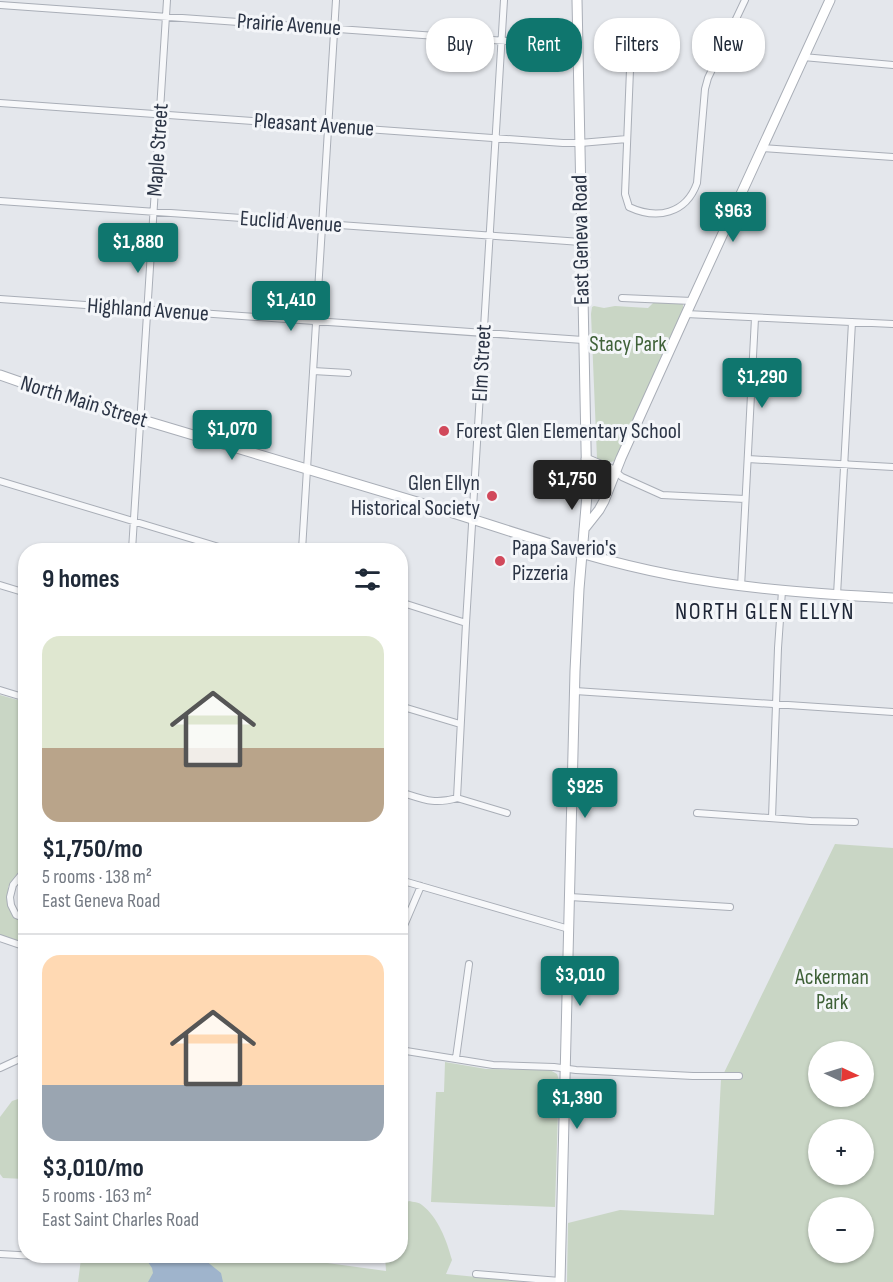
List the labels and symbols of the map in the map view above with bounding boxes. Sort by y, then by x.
street label: Prairie Avenue [236,8,342,42]
street label: Maple Street [141,102,175,198]
street label: Pleasant Avenue [253,107,375,143]
street label: East Geneva Road [566,175,596,305]
pin: $963 [697,192,769,243]
street label: Euclid Avenue [239,205,343,239]
pin: $1,880 [89,223,187,274]
pin: $1,410 [242,281,340,332]
street label: Highland Avenue [86,292,210,328]
street label: Elm Street [466,323,498,402]
park label: Stacy Park [589,331,667,358]
pin: $1,290 [713,358,811,409]
street label: North Main Street [17,370,151,434]
pin: $1,070 [183,410,281,461]
place label: Forest Glen Elementary School [456,418,681,445]
marker: Forest Glen Elementary School [437,424,451,438]
pin: $1,750 [523,460,621,511]
place label: Glen Ellyn Historical Society [351,470,480,522]
marker: Glen Ellyn Historical Society [485,489,499,503]
place label: Papa Saverio's Pizzeria [512,535,616,587]
marker: Papa Saverio's Pizzeria [493,554,507,568]
district label: NORTH GLEN ELLYN [675,597,855,626]
pin: $925 [549,768,621,819]
pin: $3,010 [531,956,629,1007]
park label: Ackerman Park [794,964,869,1016]
north arrow [808,1041,874,1107]
pin: $1,390 [528,1079,626,1130]

